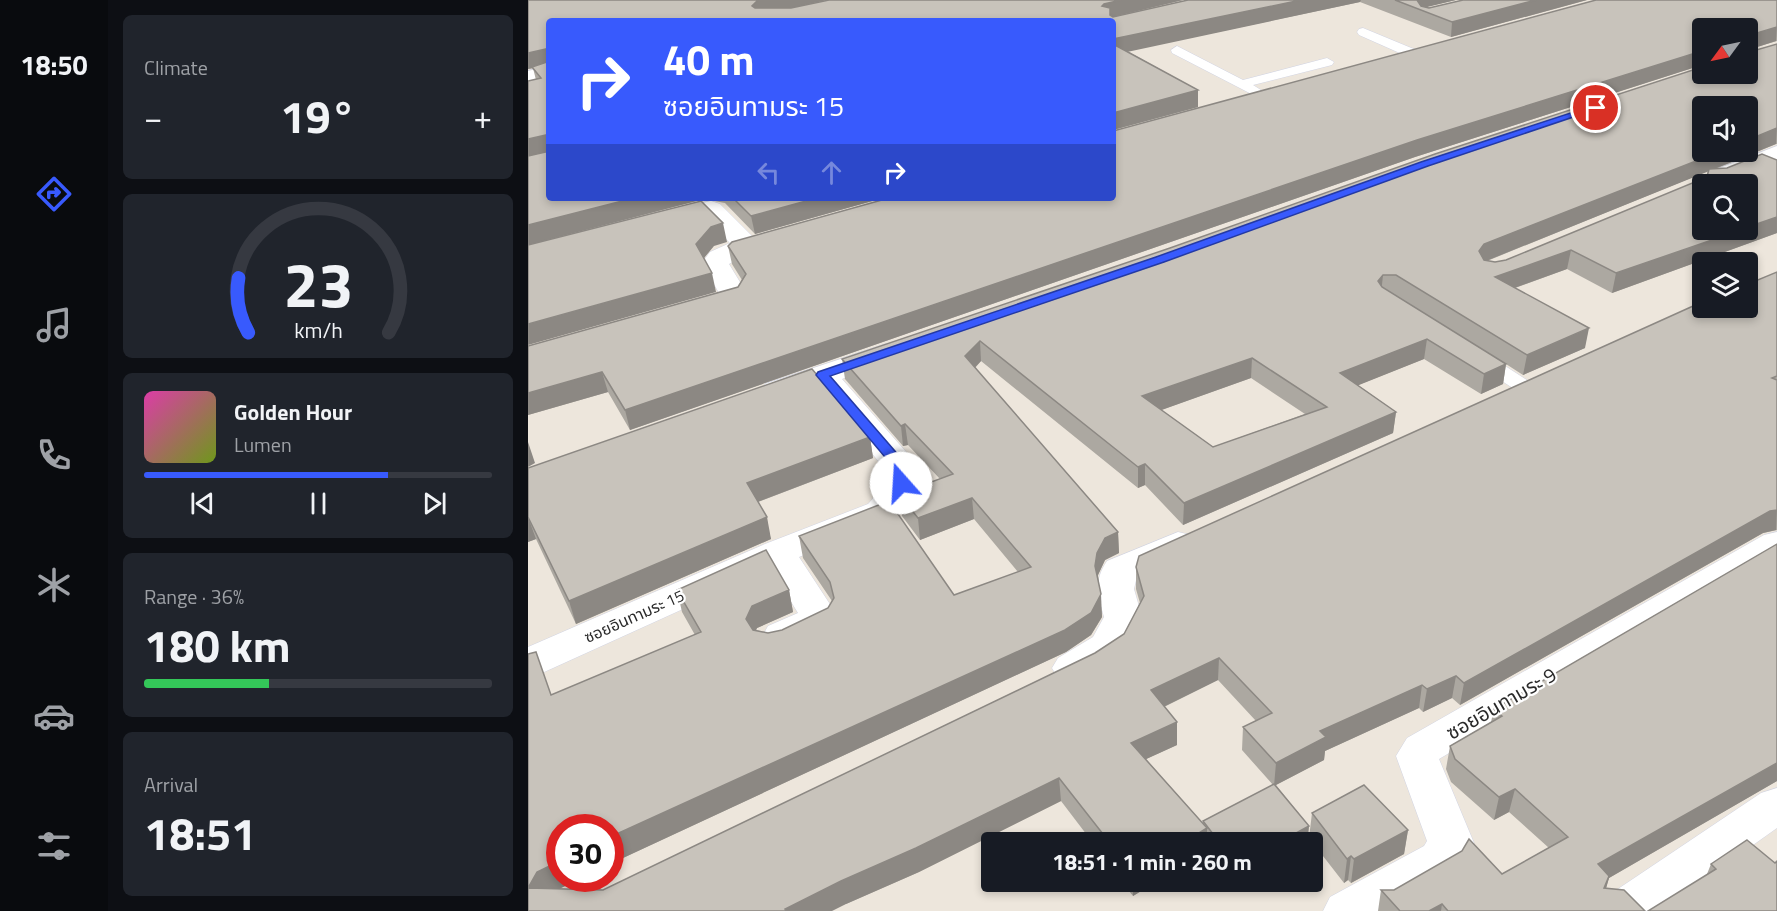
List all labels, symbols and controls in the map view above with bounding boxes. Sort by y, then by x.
north arrow [1692,18,1758,84]
map controls [1692,18,1758,318]
text: 40 m [663,27,755,91]
icon: right [564,42,642,120]
text: 18:50 [20,44,88,85]
text: Climate [144,52,208,83]
text: 19° [280,82,356,150]
pin [1570,82,1621,133]
text: ซอยอินทามระ 15 [663,85,844,126]
icon: arrive [1579,91,1612,124]
text: − [144,92,162,142]
text: + [474,92,492,142]
button: sound [1692,96,1758,162]
icon: left [752,156,785,189]
icon: ahead [815,156,848,189]
icon: right [878,156,911,189]
icon: directions [33,173,75,215]
button: search [1692,174,1758,240]
text: 23 [283,236,353,331]
button: layers [1692,252,1758,318]
icon: music [33,304,75,346]
text: km/h [294,315,342,347]
text: Golden Hour [234,395,352,429]
text: Lumen [234,429,292,460]
icon: phone [33,434,75,476]
position arrow [869,451,933,515]
icon: previous [186,487,219,520]
icon: pause [302,487,335,520]
icon: next [418,487,451,520]
icon: climate [33,564,75,606]
text: Range · 36% [144,581,244,612]
street label: ซอยอินทามระ 15 [580,583,688,649]
text: 180 km [144,611,290,679]
street label: ซอยอินทามระ 9 [1440,659,1562,747]
icon: car [33,695,75,737]
text: Arrival [144,769,198,800]
text: 18:51 [144,799,256,867]
speed limit sign: 30 [546,814,624,892]
icon: filters [33,825,75,867]
text: 18:51 · 1 min · 260 m [1052,845,1252,879]

